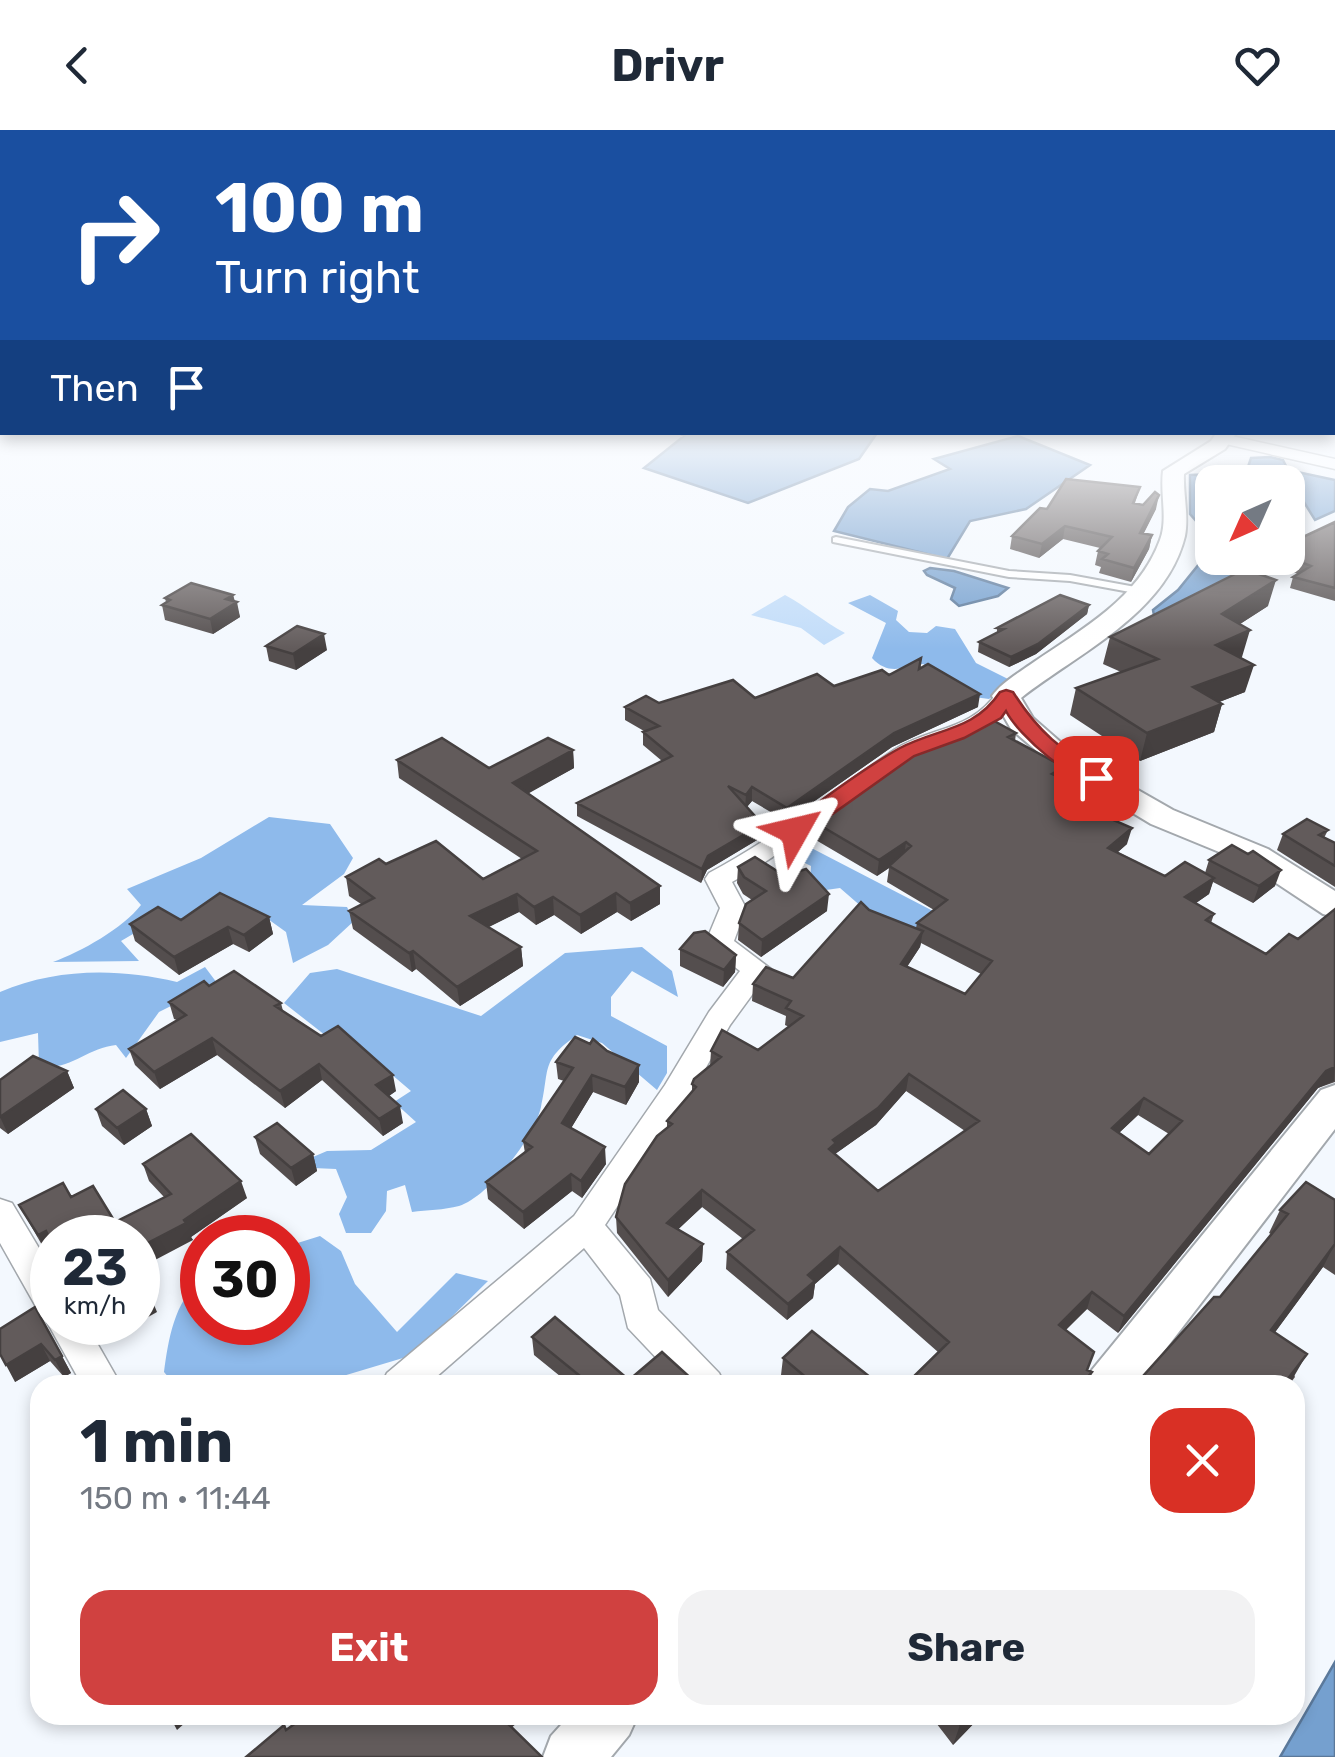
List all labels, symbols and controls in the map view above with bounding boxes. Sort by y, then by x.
icon: back [50,38,105,93]
icon: heart [1230,38,1285,93]
text: Drivr [611,39,724,92]
text: 100 m [215,167,424,250]
icon: right [50,170,180,300]
text: Turn right [215,251,419,304]
icon: arrive [159,360,214,415]
text: Then [50,365,139,411]
north arrow [1195,465,1305,575]
map controls [1195,465,1305,575]
pin [1054,736,1139,821]
icon: arrive [1069,751,1124,806]
position arrow [743,779,847,883]
speed limit sign: 30 [180,1215,310,1345]
text: 23 [62,1238,128,1298]
text: km/h [64,1291,126,1320]
text: 1 min [80,1406,233,1477]
button: close [1150,1408,1255,1513]
text: 150 m · 11:44 [80,1479,271,1517]
button: Exit [80,1590,658,1705]
button: Share [678,1590,1255,1705]

